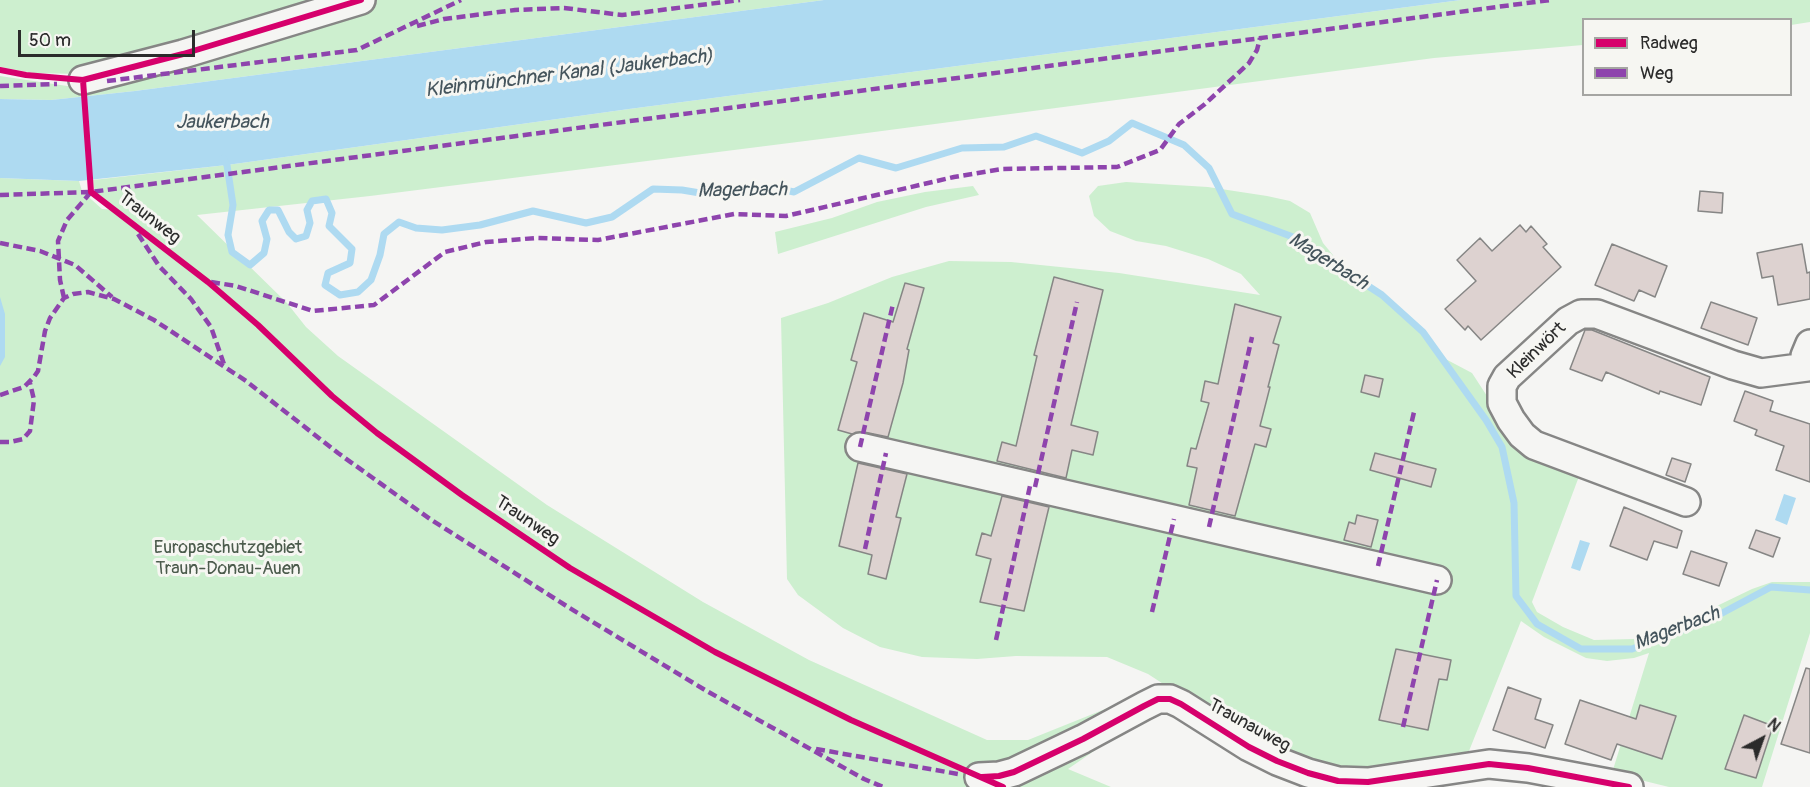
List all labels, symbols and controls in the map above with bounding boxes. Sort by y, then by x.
scale bar [21,18,198,56]
legend [1582,18,1792,96]
text: 50 m [29,29,71,52]
text: Radweg [1640,32,1698,55]
water label: Kleinmünchner Kanal (Jaukerbach) [424,44,714,104]
text: Weg [1640,62,1673,85]
water label: Jaukerbach [176,111,268,135]
water label: Magerbach [697,178,787,204]
street label: Traunweg [114,187,184,249]
water label: Magerbach [1284,228,1372,296]
street label: Kleinwört [1503,318,1571,384]
street label: Traunweg [491,492,563,550]
park label: Europaschutzgebiet Traun-Donau-Auen [154,537,302,580]
water label: Magerbach [1631,602,1723,656]
street label: Traunauweg [1204,695,1294,757]
north arrow [1732,709,1792,769]
text: N [1763,714,1784,737]

